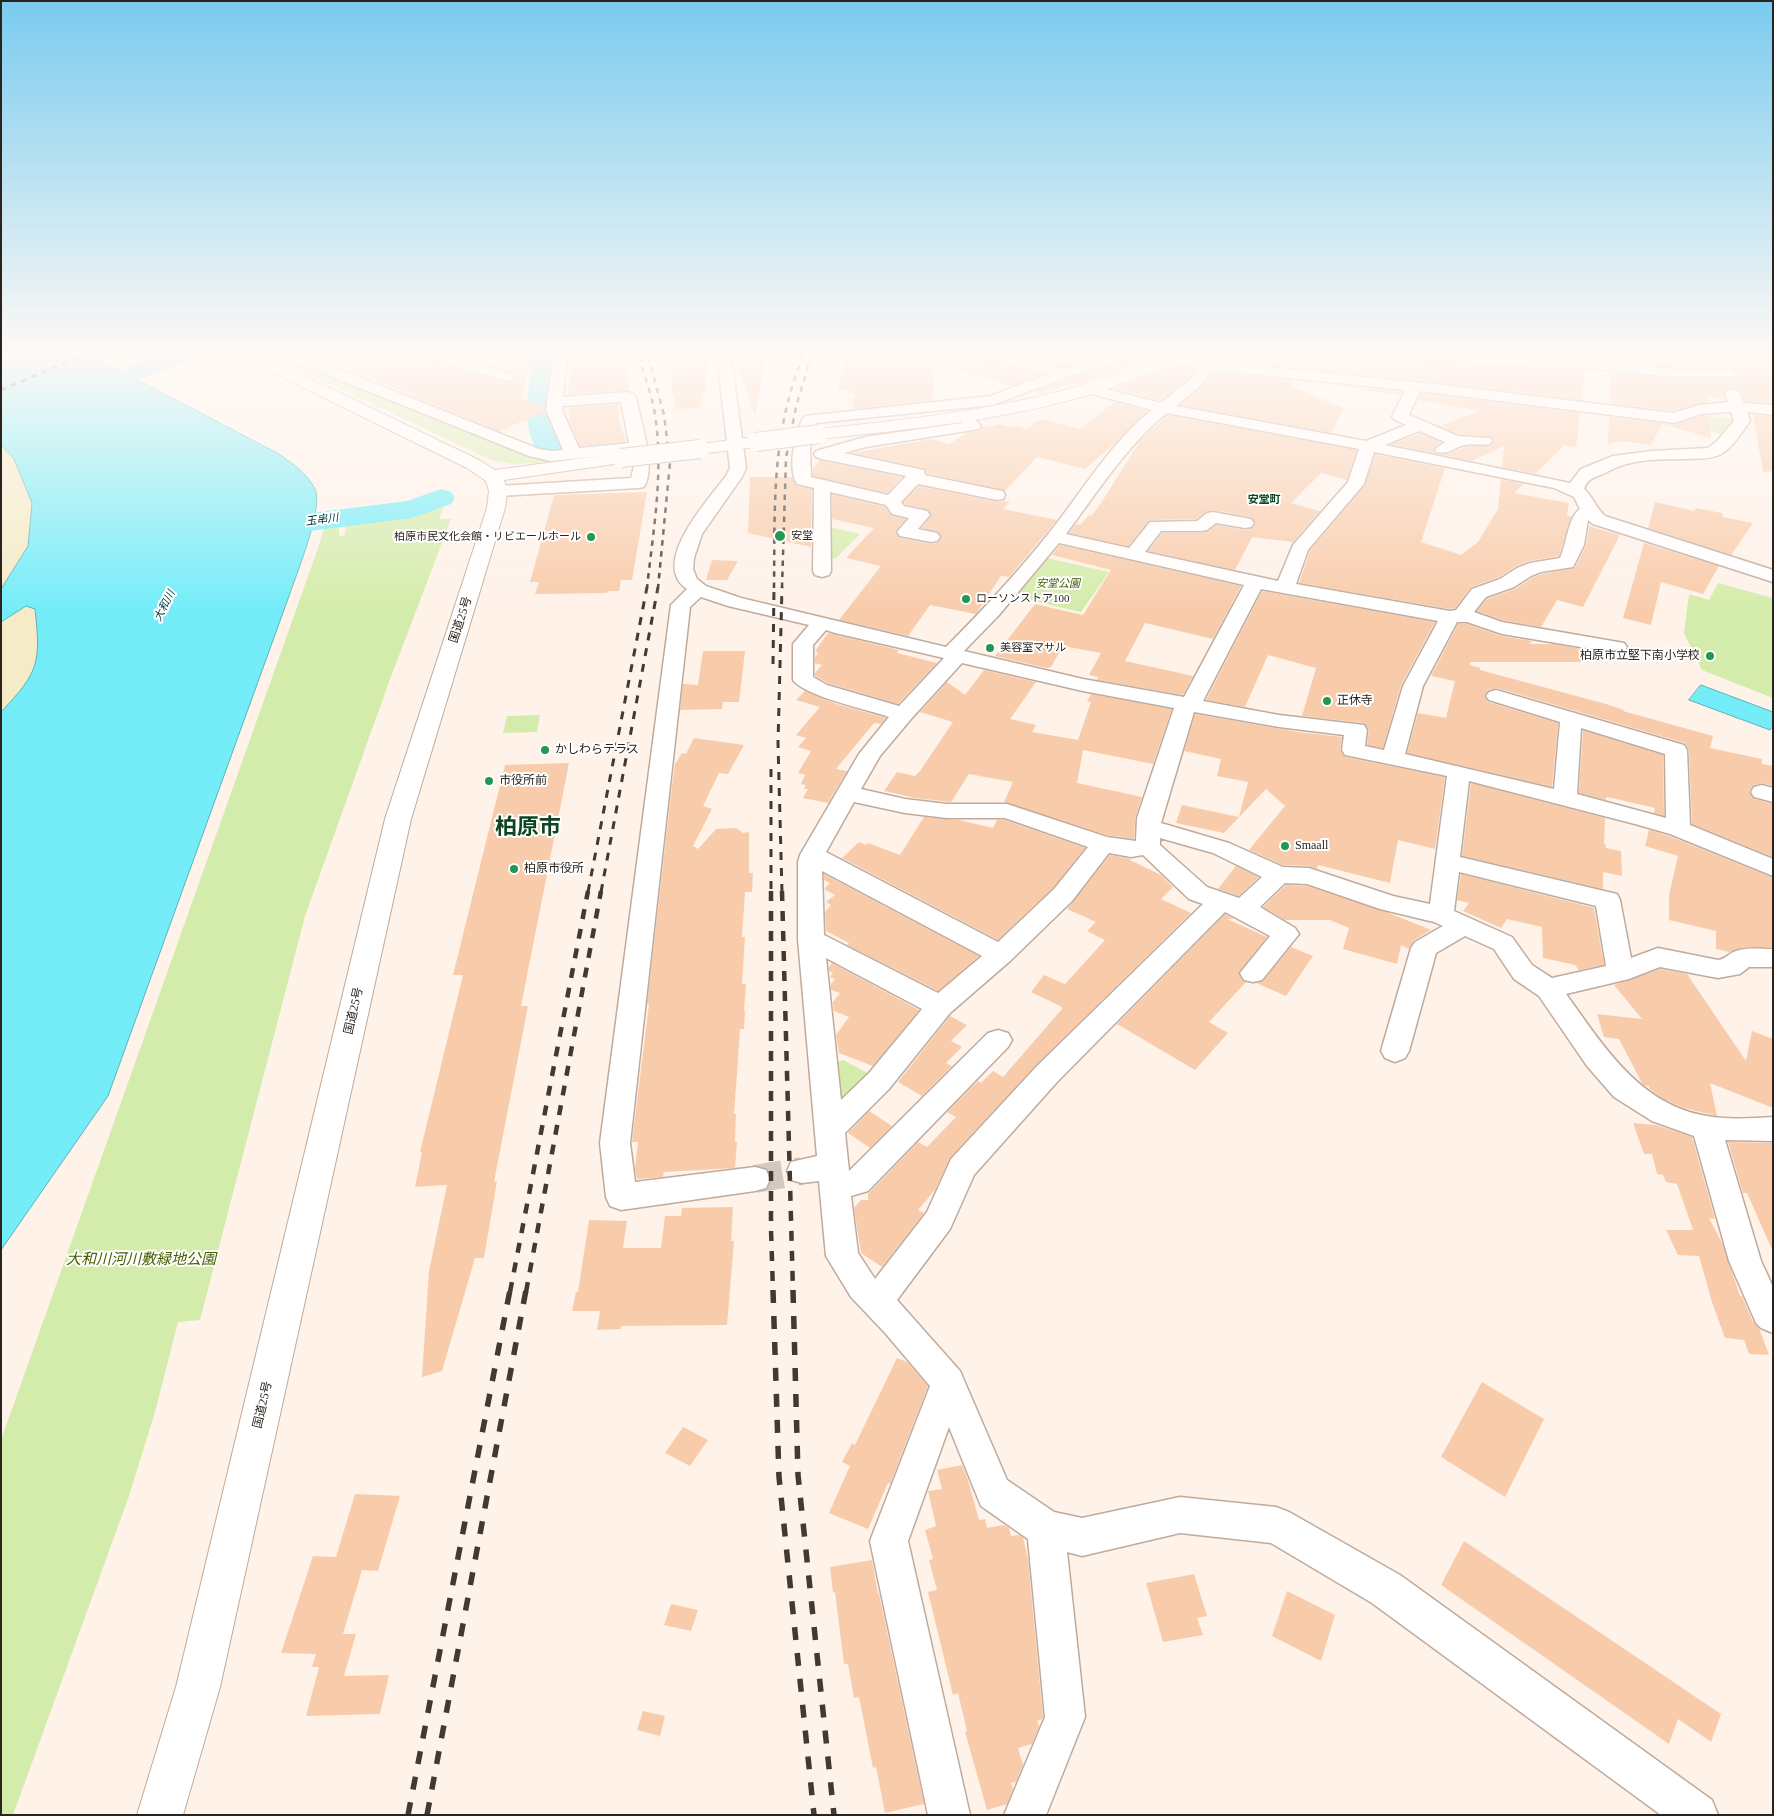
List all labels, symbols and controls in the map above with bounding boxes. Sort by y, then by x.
district label: 安堂町 [1248,493,1280,507]
water label: 玉串川 [305,511,339,529]
marker: 安堂 [773,529,787,543]
place label: 安堂 [791,529,813,543]
place label: 柏原市民文化会館・リビエールホール [394,530,581,544]
marker: 柏原市民文化会館・リビエールホール [585,531,597,543]
park label: 安堂公園 [1036,577,1080,591]
water label: 大和川 [152,588,178,624]
place label: ローソンストア100 [976,592,1069,606]
marker: ローソンストア100 [960,593,972,605]
street label: 国道25号 [447,595,475,645]
place label: 美容室マサル [1000,641,1066,655]
marker: 美容室マサル [984,642,996,654]
place label: 柏原市立堅下南小学校 [1580,649,1700,663]
marker: 柏原市立堅下南小学校 [1704,650,1716,662]
place label: 正休寺 [1337,694,1373,708]
marker: 正休寺 [1321,695,1333,707]
place label: かしわらテラス [555,743,639,757]
marker: かしわらテラス [539,744,551,756]
place label: 市役所前 [499,774,547,788]
marker: 市役所前 [483,775,495,787]
district label: 柏原市 [495,815,561,841]
place label: Smaall [1295,839,1328,853]
marker: Smaall [1279,840,1291,852]
place label: 柏原市役所 [524,862,584,876]
marker: 柏原市役所 [508,863,520,875]
street label: 国道25号 [342,986,366,1036]
park label: 大和川河川敷緑地公園 [66,1251,216,1269]
street label: 国道25号 [251,1380,275,1430]

